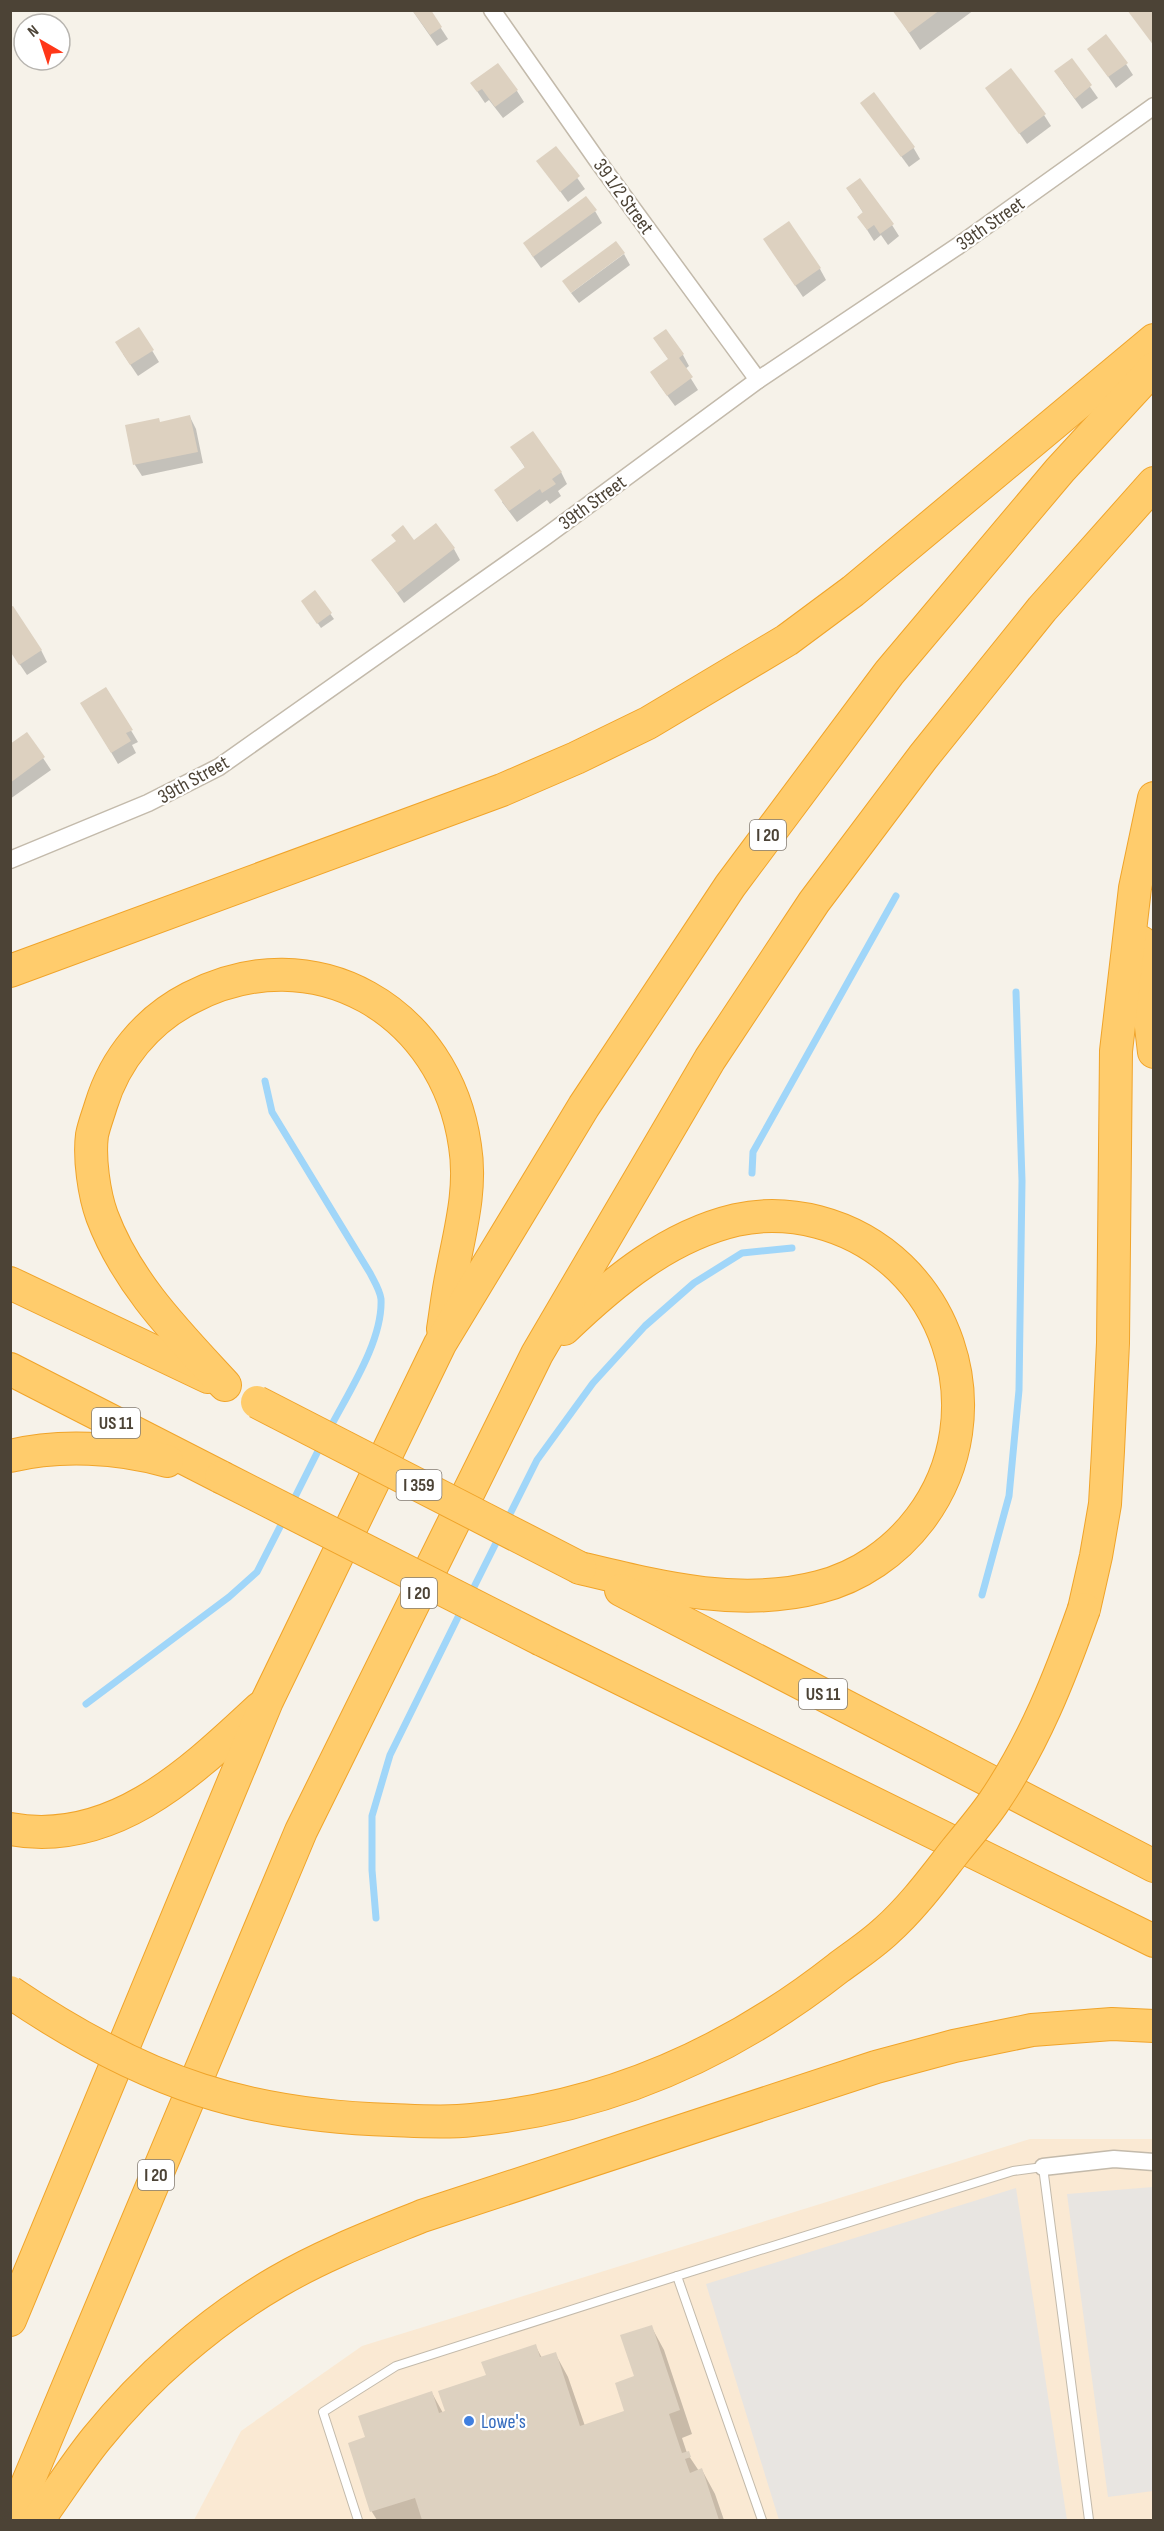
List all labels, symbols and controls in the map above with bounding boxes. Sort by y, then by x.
north arrow [12,12,72,72]
text: N [24,21,43,42]
street label: 39 1/2 Street [588,154,659,239]
street label: 39th Street [952,192,1029,256]
street label: 39th Street [554,470,631,535]
street label: 39th Street [154,751,233,809]
road number: I 20 [750,820,786,850]
road number: US 11 [92,1408,140,1438]
road number: I 359 [396,1470,442,1500]
road number: I 20 [401,1578,437,1608]
road number: US 11 [799,1679,847,1709]
road number: I 20 [138,2160,174,2190]
place label: Lowe's [481,2410,526,2434]
marker: Lowe's [462,2414,476,2428]

